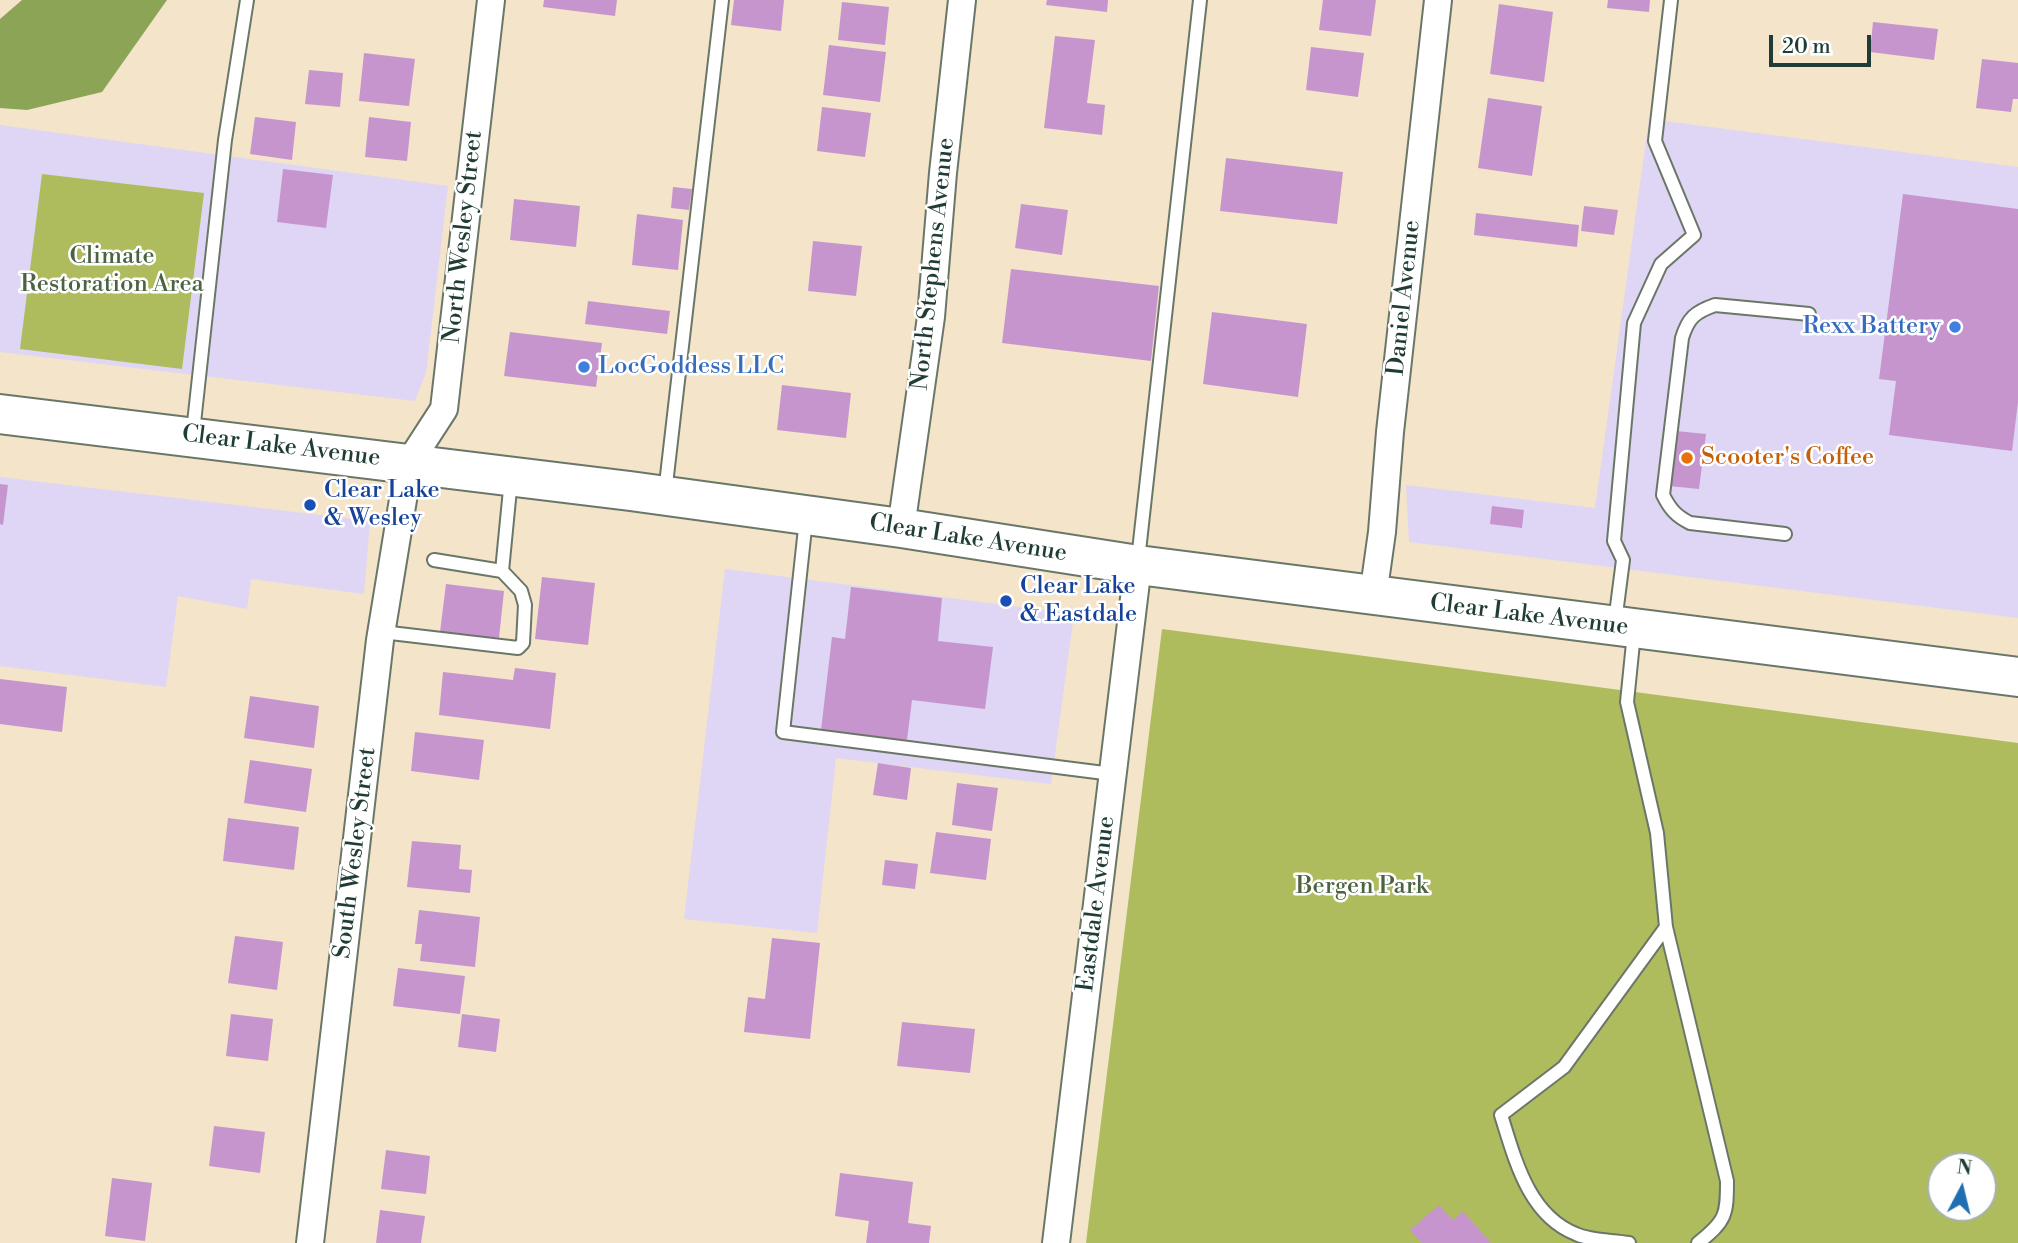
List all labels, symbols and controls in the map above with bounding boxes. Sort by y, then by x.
scale bar [1773,21,1874,65]
text: 20 m [1782,34,1831,60]
street label: North Wesley Street [438,129,490,345]
street label: North Stephens Avenue [906,136,962,392]
street label: Daniel Avenue [1383,219,1427,377]
park label: Climate Restoration Area [20,243,204,299]
place label: Rexx Battery [1803,313,1941,341]
marker: Rexx Battery [1947,319,1963,335]
place label: LocGoddess LLC [598,353,784,381]
marker: LocGoddess LLC [576,359,592,375]
street label: Clear Lake Avenue [180,421,382,473]
place label: Scooter's Coffee [1701,444,1874,472]
marker: Scooter's Coffee [1679,450,1695,466]
place label: Clear Lake & Wesley [324,477,440,533]
marker: Clear Lake & Wesley [302,497,318,513]
street label: Clear Lake Avenue [867,509,1069,569]
place label: Clear Lake & Eastdale [1020,573,1137,629]
street label: Clear Lake Avenue [1428,590,1630,642]
marker: Clear Lake & Eastdale [998,593,1014,609]
street label: South Wesley Street [329,746,383,960]
street label: Eastdale Avenue [1072,814,1122,994]
park label: Bergen Park [1296,873,1428,901]
north arrow [1927,1152,1997,1222]
text: N [1955,1155,1973,1181]

